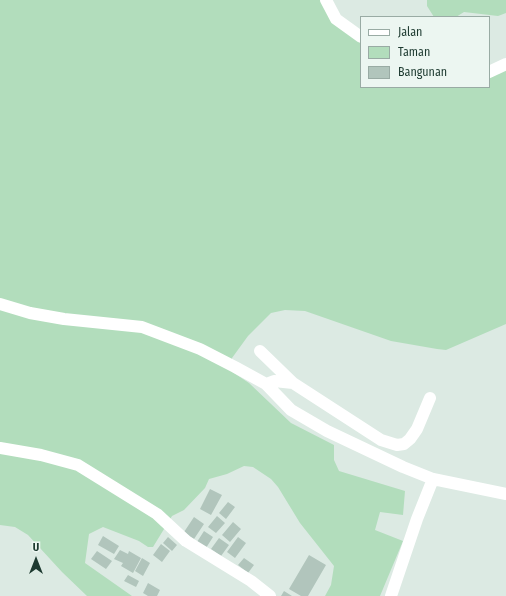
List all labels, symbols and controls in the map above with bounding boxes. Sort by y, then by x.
legend [360,16,490,88]
text: Jalan [398,25,422,39]
text: Taman [398,45,430,59]
text: Bangunan [398,65,447,79]
north arrow [16,540,56,580]
text: U [33,541,39,554]

